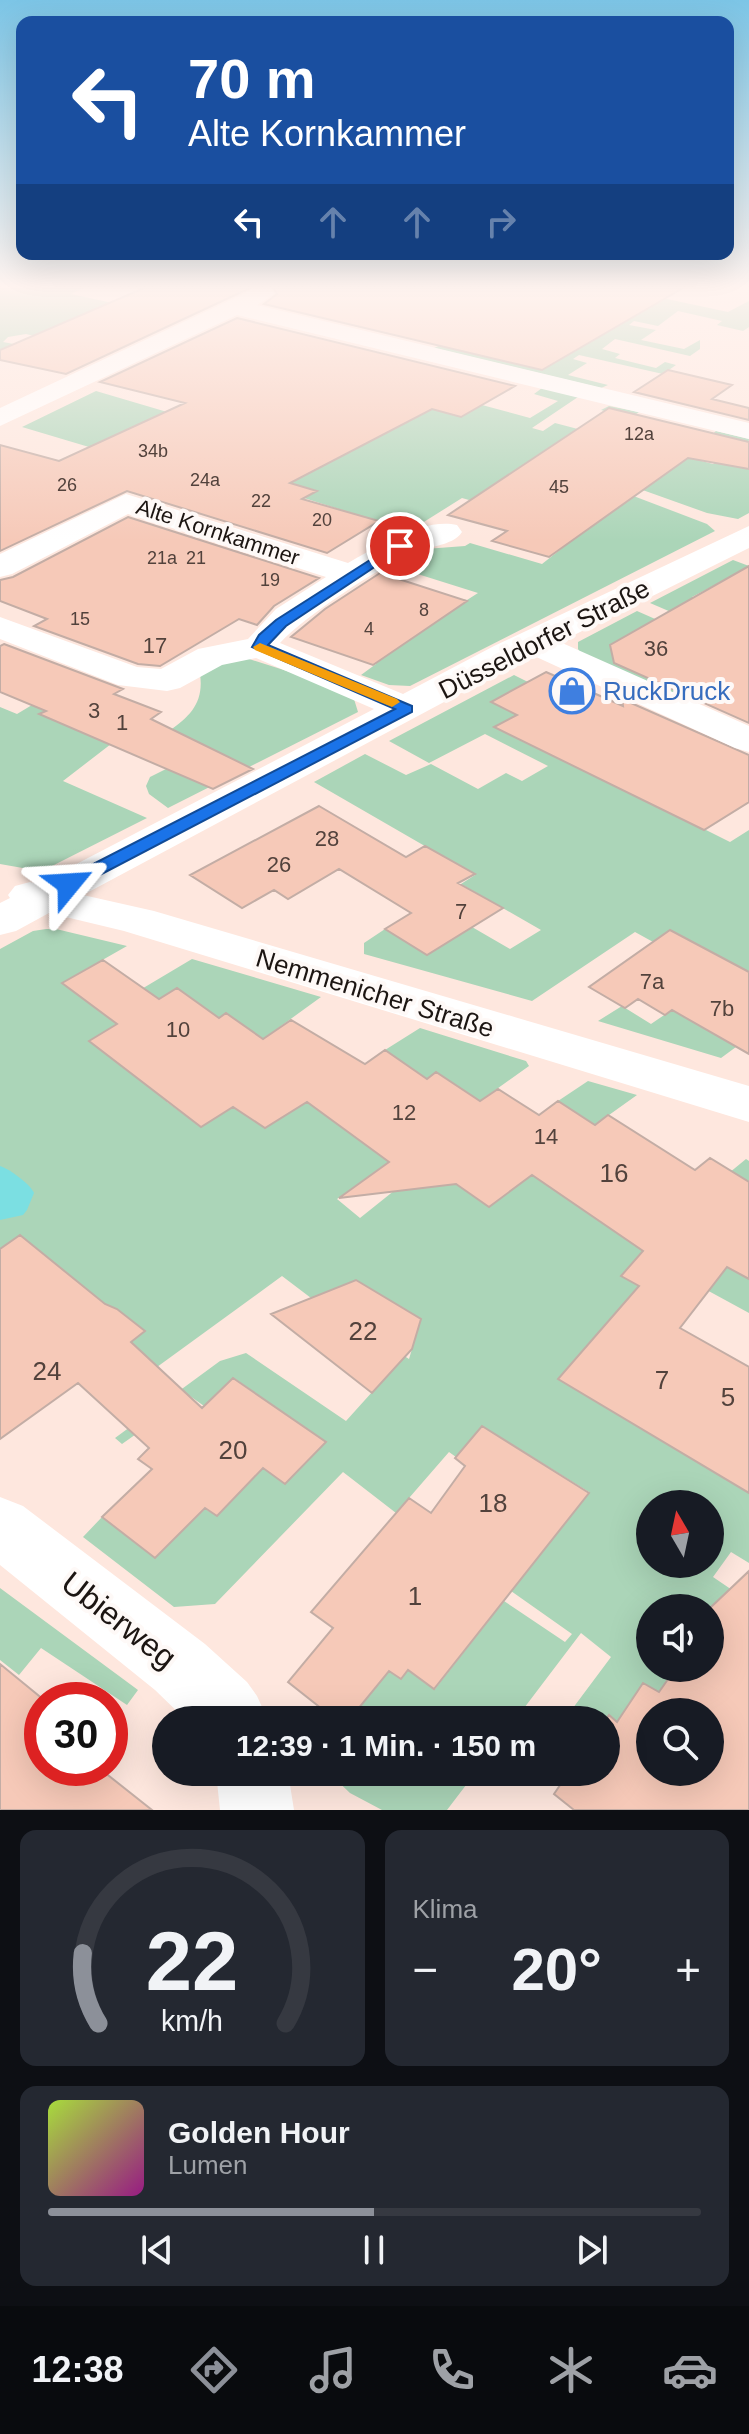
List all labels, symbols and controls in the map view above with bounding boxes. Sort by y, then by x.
text: 70 m [188,47,316,110]
icon: left [56,48,160,152]
text: Alte Kornkammer [188,113,466,154]
icon: left [227,200,271,244]
icon: ahead [311,200,355,244]
icon: ahead [395,200,439,244]
icon: right [479,200,523,244]
house number: 12a [624,424,655,444]
house number: 34b [138,441,168,461]
house number: 24a [190,470,221,490]
house number: 26 [57,475,77,495]
house number: 45 [549,477,569,497]
house number: 22 [251,491,271,511]
street label: Alte Kornkammer [133,494,303,570]
house number: 20 [312,510,332,530]
pin [366,512,434,580]
icon: arrive [378,524,422,568]
house number: 21a [147,548,178,568]
house number: 21 [186,548,206,568]
house number: 19 [260,570,280,590]
street label: Düsseldorfer Straße [434,573,654,705]
house number: 8 [419,600,429,620]
house number: 15 [70,609,90,629]
house number: 4 [364,619,374,639]
house number: 17 [143,633,167,658]
house number: 36 [644,636,668,661]
shop icon: RuckDruck [548,667,596,715]
place label: RuckDruck [603,676,731,706]
house number: 3 [88,698,100,723]
house number: 1 [116,710,128,735]
house number: 28 [315,826,339,851]
position arrow [27,842,111,926]
house number: 26 [267,852,291,877]
house number: 7 [455,899,467,924]
street label: Nemmenicher Straße [252,943,498,1043]
house number: 7a [640,969,665,994]
house number: 7b [710,996,734,1021]
house number: 10 [166,1017,190,1042]
house number: 12 [392,1100,416,1125]
house number: 14 [534,1124,558,1149]
house number: 16 [600,1158,628,1188]
house number: 22 [349,1316,377,1346]
house number: 24 [33,1356,61,1386]
house number: 7 [655,1365,669,1395]
house number: 5 [721,1382,735,1412]
house number: 20 [219,1435,247,1465]
house number: 18 [479,1488,507,1518]
north arrow [636,1490,724,1578]
map controls [636,1490,724,1786]
street label: Ubierweg [55,1564,183,1676]
house number: 1 [408,1581,422,1611]
button: sound [636,1594,724,1682]
speed limit sign: 30 [24,1682,128,1786]
button: search [636,1698,724,1786]
text: 12:39 · 1 Min. · 150 m [236,1729,536,1762]
text: Klima [413,1894,478,1924]
text: 22 [146,1915,239,2008]
text: 20° [511,1936,602,2003]
text: − [413,1945,438,1994]
text: + [675,1945,701,1994]
text: km/h [161,2005,223,2037]
text: Golden Hour [168,2116,350,2149]
text: Lumen [168,2150,248,2180]
icon: previous [135,2228,179,2272]
icon: pause [352,2228,396,2272]
icon: next [570,2228,614,2272]
icon: directions [186,2342,242,2398]
icon: music [305,2342,361,2398]
icon: phone [424,2342,480,2398]
icon: climate [543,2342,599,2398]
icon: car [662,2342,718,2398]
text: 12:38 [31,2349,123,2390]

